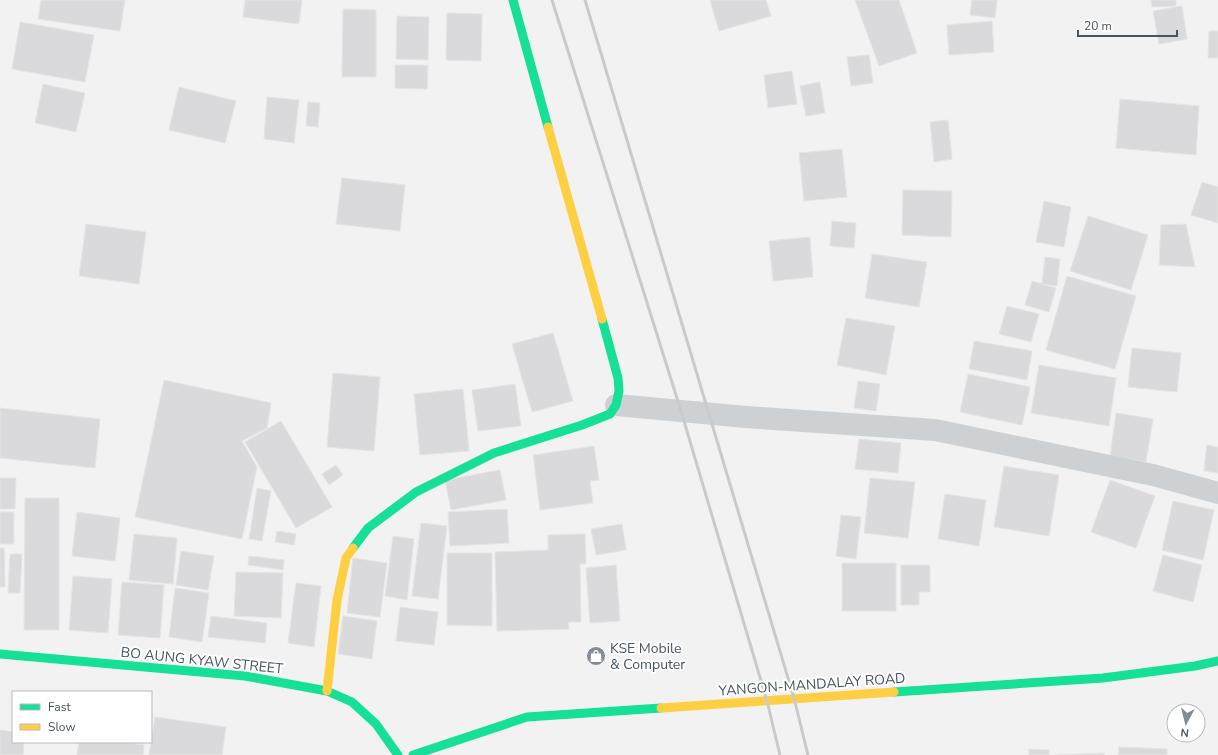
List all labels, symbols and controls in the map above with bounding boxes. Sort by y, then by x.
scale bar [1078,12,1177,38]
text: 20 m [1084,18,1112,34]
place label: KSE Mobile & Computer [610,639,685,674]
street label: BO AUNG KYAW STREET [120,643,285,679]
shop icon: KSE Mobile & Computer [585,645,607,667]
street label: YANGON-MANDALAY ROAD [717,668,906,701]
legend [12,691,152,743]
text: Fast [48,699,71,715]
north arrow [1166,703,1206,743]
text: Slow [48,719,76,735]
text: N [1180,724,1190,740]

